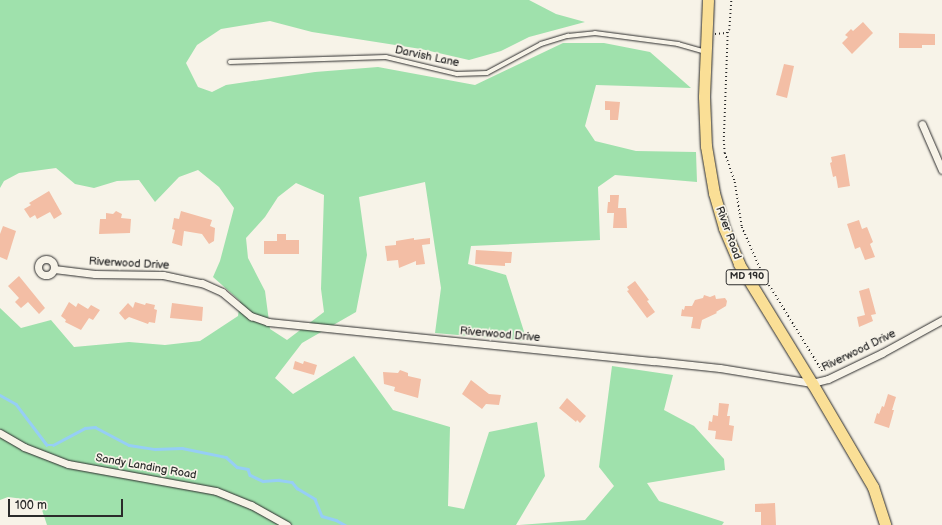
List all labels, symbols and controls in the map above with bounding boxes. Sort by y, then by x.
street label: Darvish Lane [394,44,460,70]
street label: River Road [712,205,744,261]
street label: Riverwood Drive [88,255,170,273]
road number: MD 190 [725,269,769,285]
street label: Riverwood Drive [459,325,541,345]
street label: Riverwood Drive [820,327,898,375]
street label: Sandy Landing Road [94,452,198,482]
scale bar [10,491,125,517]
text: 100 m [15,498,47,513]

